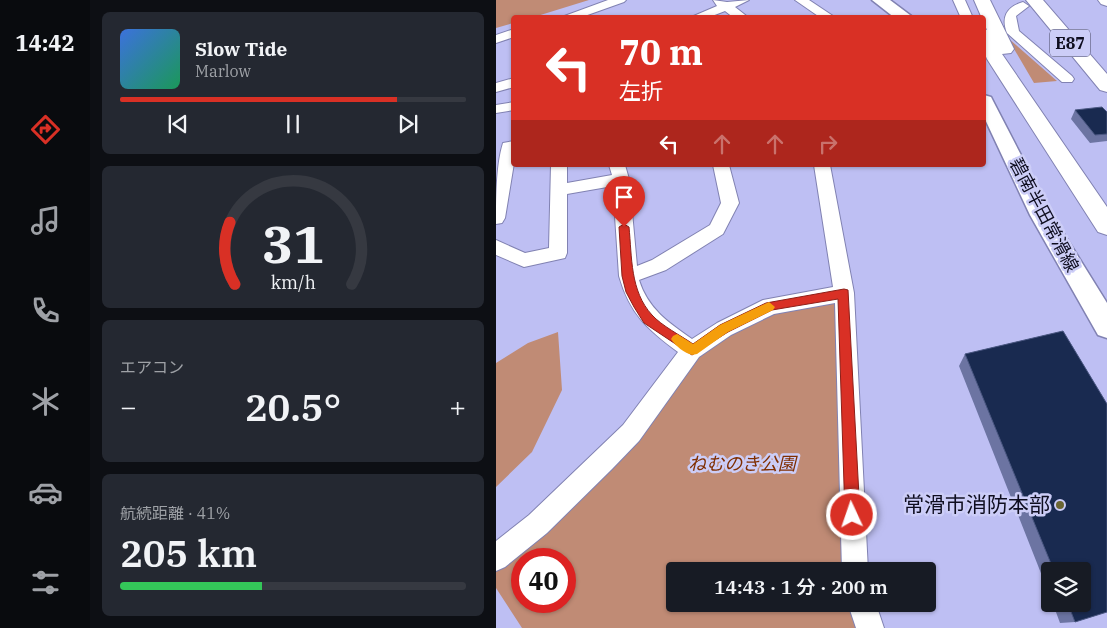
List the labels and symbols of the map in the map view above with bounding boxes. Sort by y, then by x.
road number: E87 [1050,29,1090,56]
street label: 碧南半田常滑線 [1005,154,1084,276]
pin [603,176,645,227]
park label: ねむのき公園 [688,452,799,475]
position arrow [825,488,877,540]
place label: 常滑市消防本部 [903,490,1050,518]
marker: 常滑市消防本部 [1054,499,1066,511]
speed limit sign: 40 [511,548,576,613]

